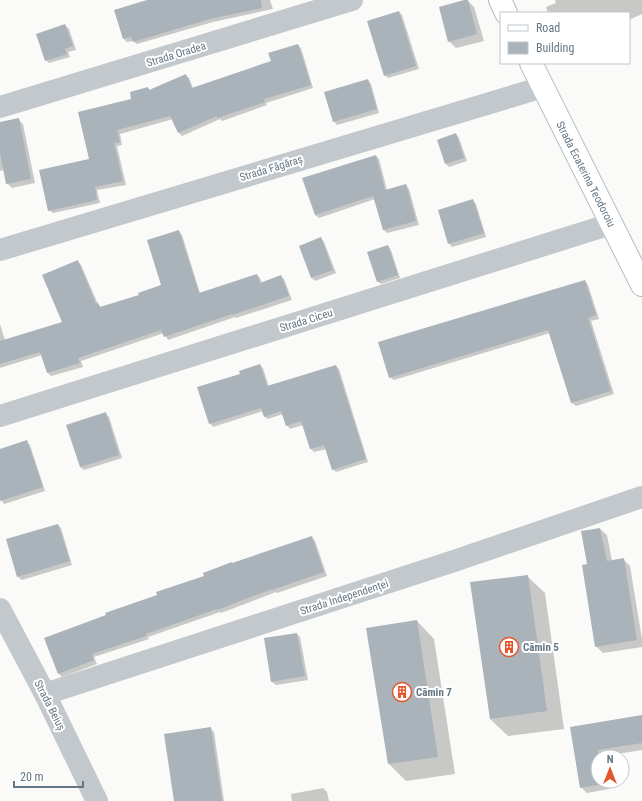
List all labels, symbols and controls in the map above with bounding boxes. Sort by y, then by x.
legend [500,12,630,64]
text: Road [536,21,560,35]
street label: Strada Oradea [145,39,207,70]
text: Building [536,41,574,55]
street label: Strada Ecaterina Teodoroiu [553,119,618,229]
street label: Strada Făgăraș [238,153,304,184]
street label: Strada Ciceu [278,306,334,335]
street label: Strada Independenței [298,577,390,618]
building icon: Cămin 5 [498,636,520,658]
place label: Cămin 5 [523,641,559,654]
street label: Strada Beiuș [31,678,68,733]
building icon: Cămin 7 [391,681,413,703]
place label: Cămin 7 [416,686,452,699]
north arrow [590,749,630,789]
text: N [607,753,614,766]
scale bar [14,763,83,789]
text: 20 m [20,770,44,784]

